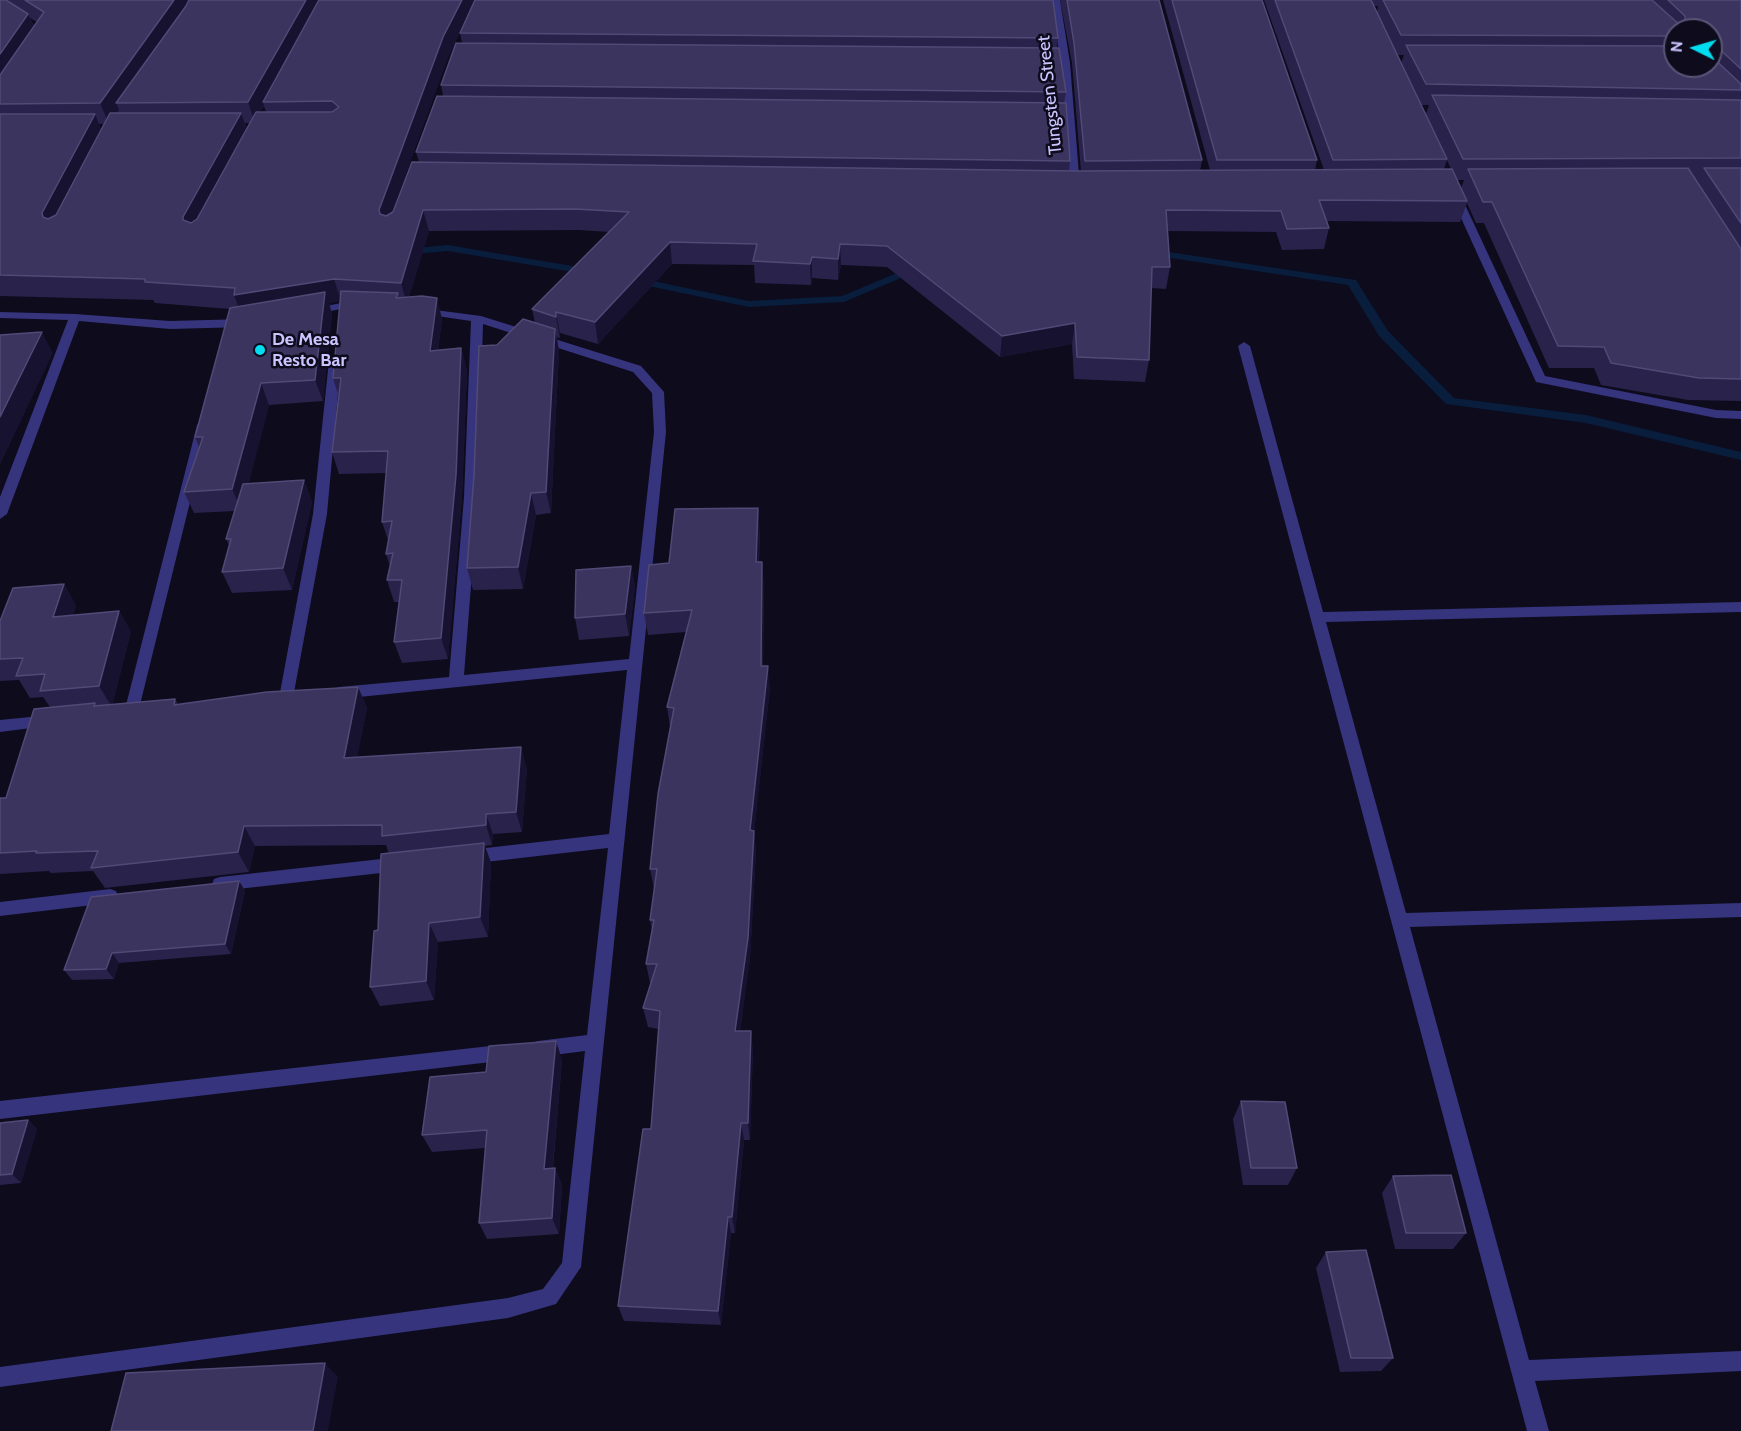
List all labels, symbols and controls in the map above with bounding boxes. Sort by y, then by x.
north arrow [1663,18,1723,78]
street label: Tungsten Street [1033,34,1067,156]
text: N [1667,40,1687,53]
place label: De Mesa Resto Bar [272,329,346,372]
marker: De Mesa Resto Bar [253,343,267,357]

